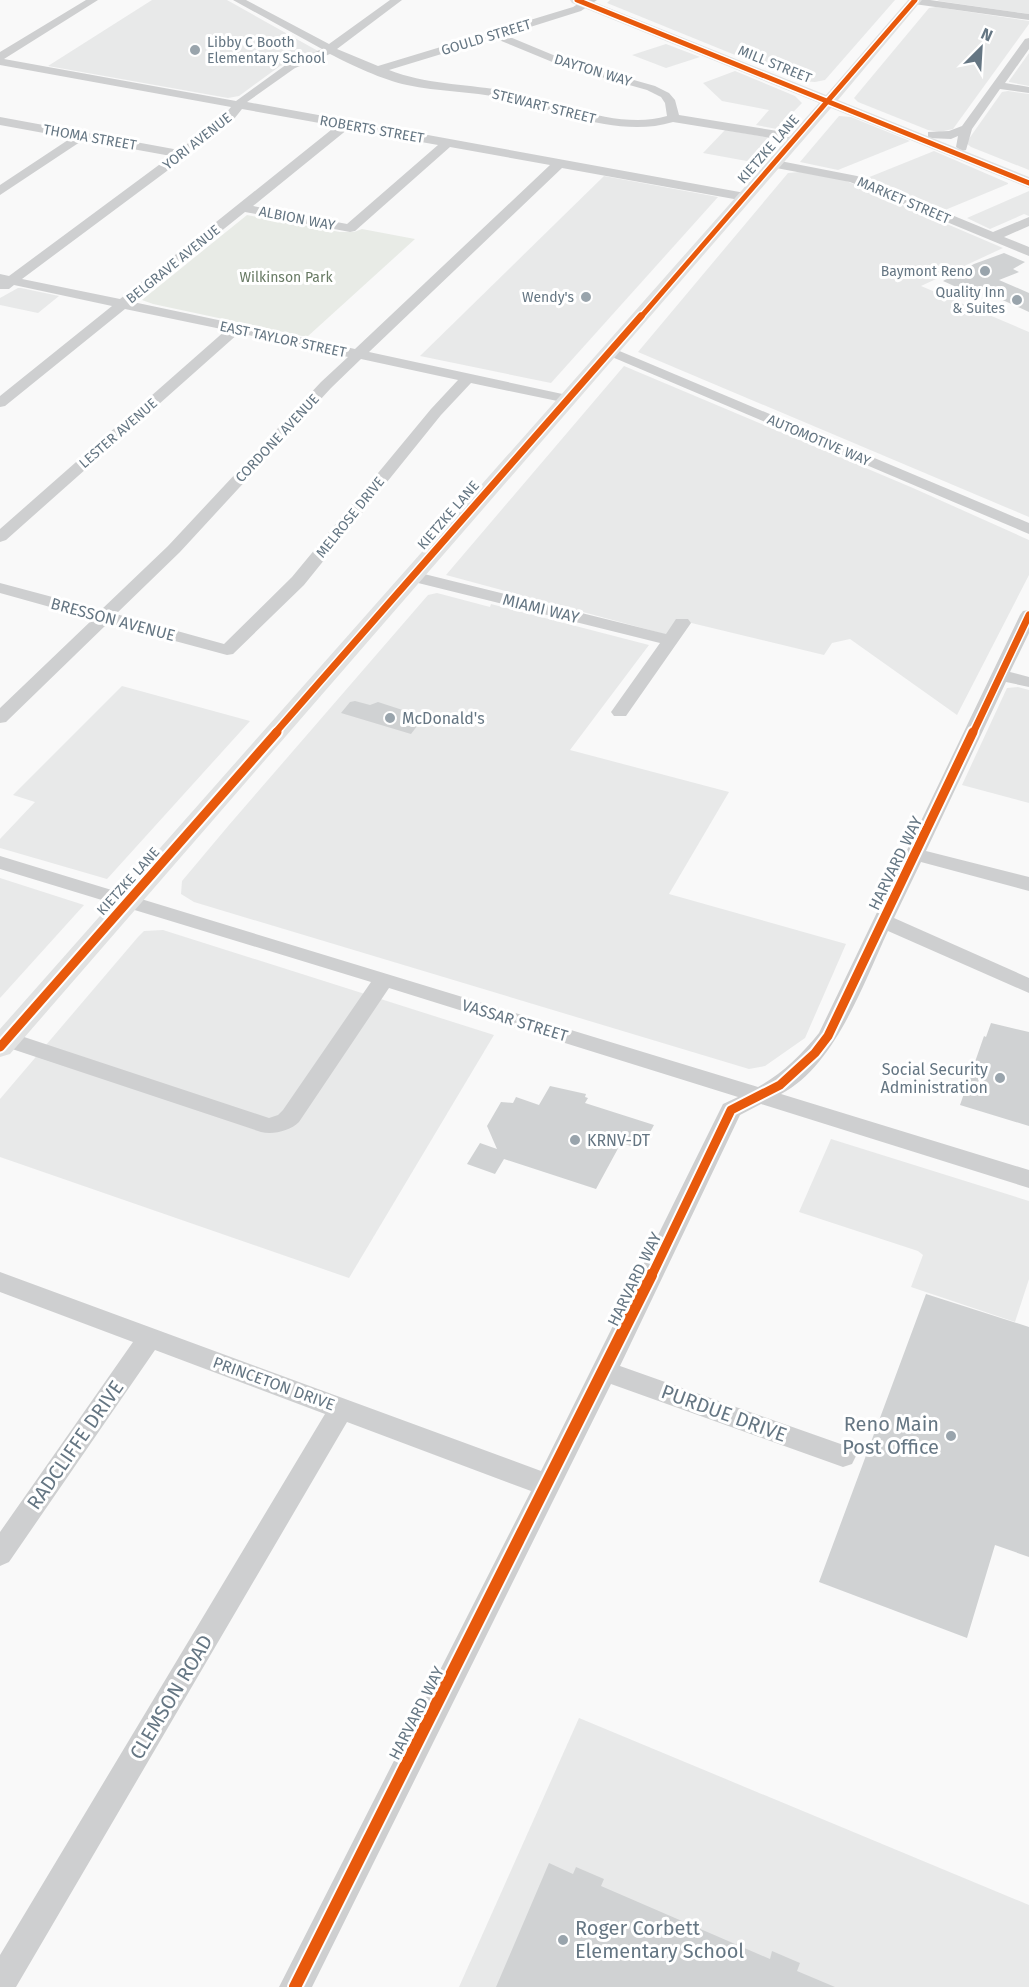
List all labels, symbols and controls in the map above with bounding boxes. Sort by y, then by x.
street label: GOULD STREET [439,16,534,59]
north arrow [951,18,1011,78]
text: N [978,24,996,46]
place label: Libby C Booth Elementary School [207,34,325,67]
street label: MILL STREET [735,42,815,87]
marker: Libby C Booth Elementary School [188,43,202,57]
street label: DAYTON WAY [552,51,634,90]
street label: STEWART STREET [490,85,598,128]
street label: YORI AVENUE [159,109,235,174]
street label: KIETZKE LANE [734,111,803,187]
street label: ROBERTS STREET [318,112,426,147]
street label: THOMA STREET [42,121,139,154]
street label: MARKET STREET [855,173,954,228]
street label: ALBION WAY [257,203,337,234]
street label: BELGRAVE AVENUE [123,221,224,307]
place label: Baymont Reno [881,263,973,280]
marker: Baymont Reno [978,264,992,278]
park label: Wilkinson Park [239,269,333,286]
place label: Quality Inn & Suites [936,284,1005,317]
place label: Wendy's [522,289,574,306]
marker: Wendy's [579,290,593,304]
marker: Quality Inn & Suites [1010,293,1024,307]
street label: EAST TAYLOR STREET [218,318,348,361]
street label: CORDONE AVENUE [232,391,323,486]
street label: LESTER AVENUE [76,395,161,472]
street label: AUTOMOTIVE WAY [765,411,873,470]
street label: MELROSE DRIVE [313,473,388,561]
street label: KIETZKE LANE [414,477,483,553]
street label: MIAMI WAY [501,590,581,627]
street label: BRESSON AVENUE [49,594,177,645]
place label: McDonald's [402,709,485,728]
marker: McDonald's [383,711,397,725]
street label: HARVARD WAY [865,813,926,913]
street label: KIETZKE LANE [93,844,163,919]
street label: VASSAR STREET [460,995,571,1046]
place label: Social Security Administration [881,1060,988,1097]
marker: Social Security Administration [993,1071,1007,1085]
place label: KRNV-DT [587,1131,651,1150]
marker: KRNV-DT [568,1133,582,1147]
street label: HARVARD WAY [604,1229,665,1329]
street label: PRINCETON DRIVE [210,1353,337,1414]
street label: RADCLIFFE DRIVE [22,1376,128,1514]
street label: PURDUE DRIVE [658,1379,790,1447]
place label: Reno Main Post Office [842,1412,939,1459]
marker: Reno Main Post Office [944,1429,958,1443]
street label: CLEMSON ROAD [124,1631,218,1763]
street label: HARVARD WAY [385,1663,448,1763]
place label: Roger Corbett Elementary School [575,1916,744,1963]
marker: Roger Corbett Elementary School [556,1933,570,1947]

